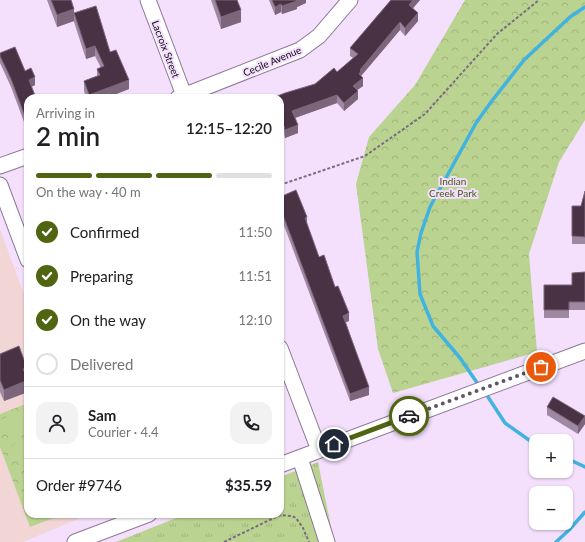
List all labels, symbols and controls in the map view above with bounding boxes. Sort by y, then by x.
street label: Lacroix Street [150,19,183,80]
street label: Cecile Avenue [241,43,303,79]
text: Arriving in [36,105,95,121]
text: 12:15–12:20 [186,119,272,137]
text: 2 min [36,120,100,152]
park label: Indian Creek Park [429,175,478,199]
text: On the way · 40 m [36,184,141,200]
icon: check [36,221,58,243]
text: Confirmed [70,223,139,241]
text: 11:50 [239,224,272,240]
icon: check [36,265,58,287]
text: Preparing [70,267,133,285]
text: 11:51 [239,268,272,284]
icon: check [36,309,58,331]
text: On the way [70,311,146,329]
text: 12:10 [239,312,272,328]
pin [524,350,558,384]
text: Delivered [70,355,133,373]
icon: bag [530,356,552,378]
courier [389,396,429,436]
button: person [36,402,78,444]
button: phone [230,402,272,444]
icon: car [398,405,420,427]
text: Sam [88,406,116,424]
text: Courier · 4.4 [88,424,159,440]
pin [317,427,351,461]
icon: home [323,433,345,455]
map controls [529,434,573,530]
button: + [529,434,573,478]
text: Order #9746 [36,476,122,494]
text: $35.59 [225,476,272,494]
button: − [529,486,573,530]

